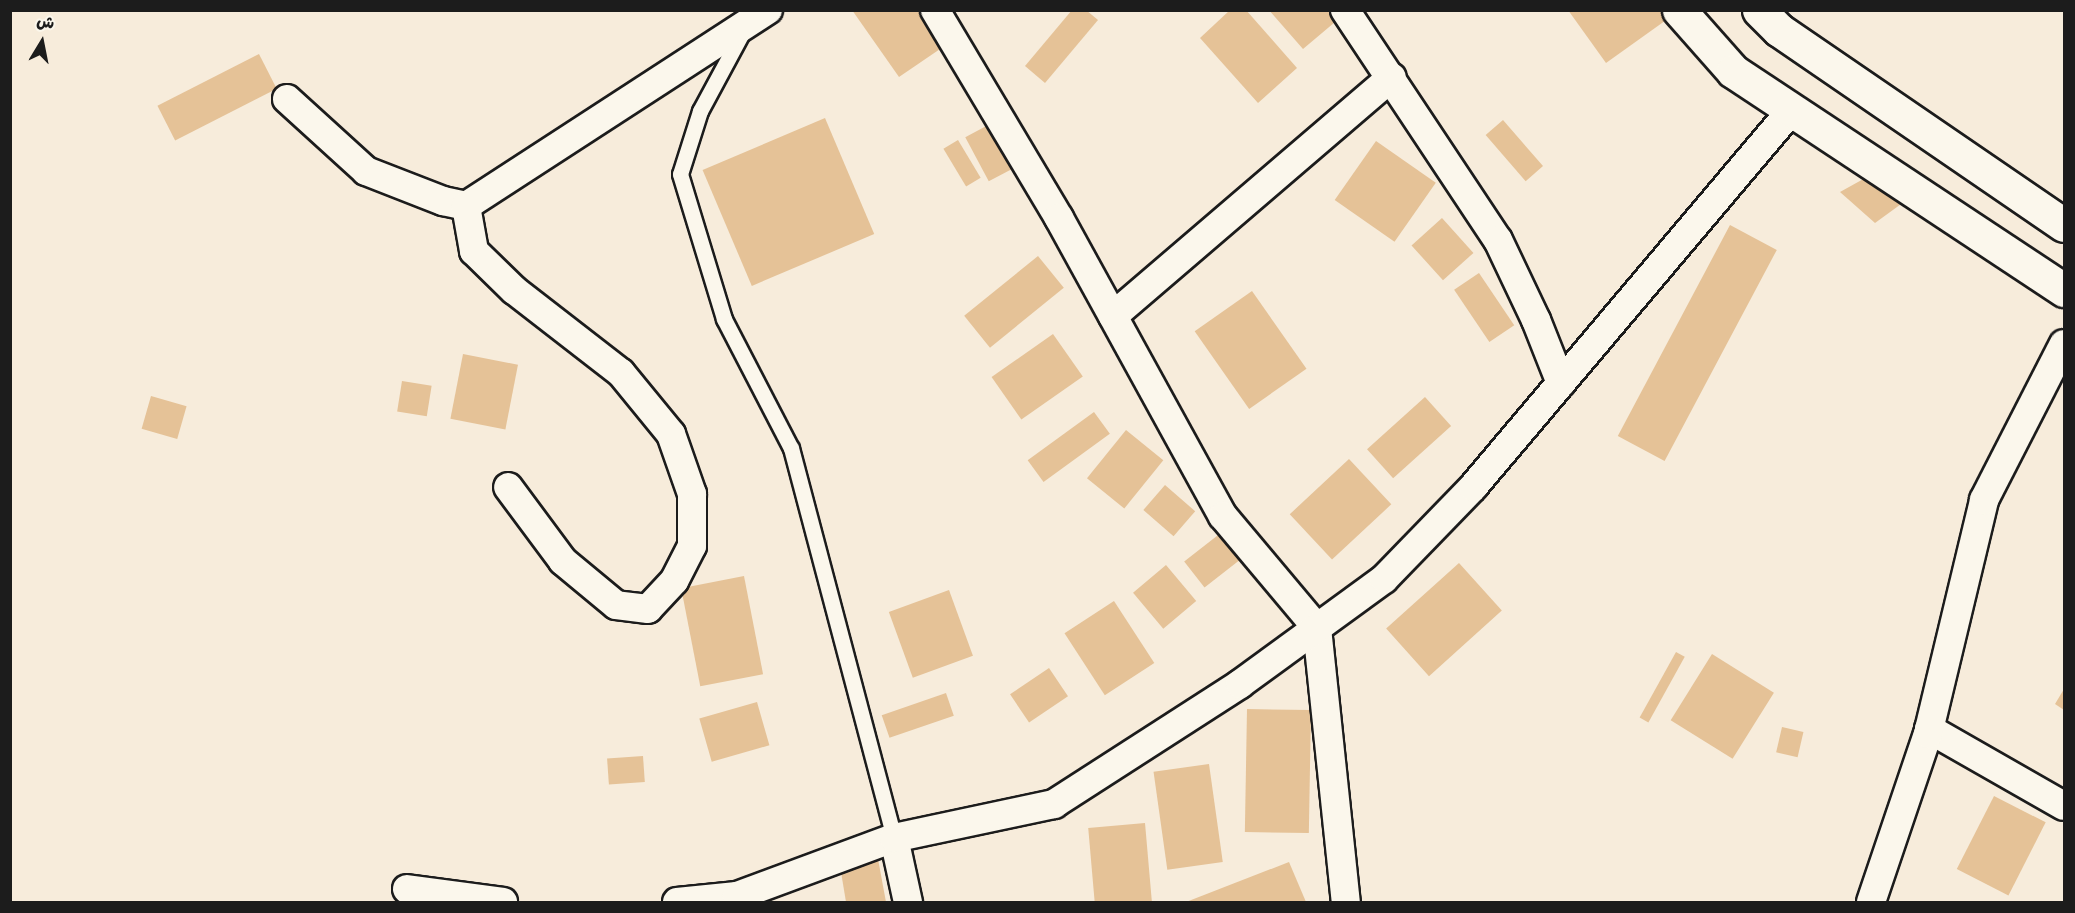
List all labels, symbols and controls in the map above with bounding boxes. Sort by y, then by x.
text: ش [35,11,56,37]
north arrow [12,12,72,72]

